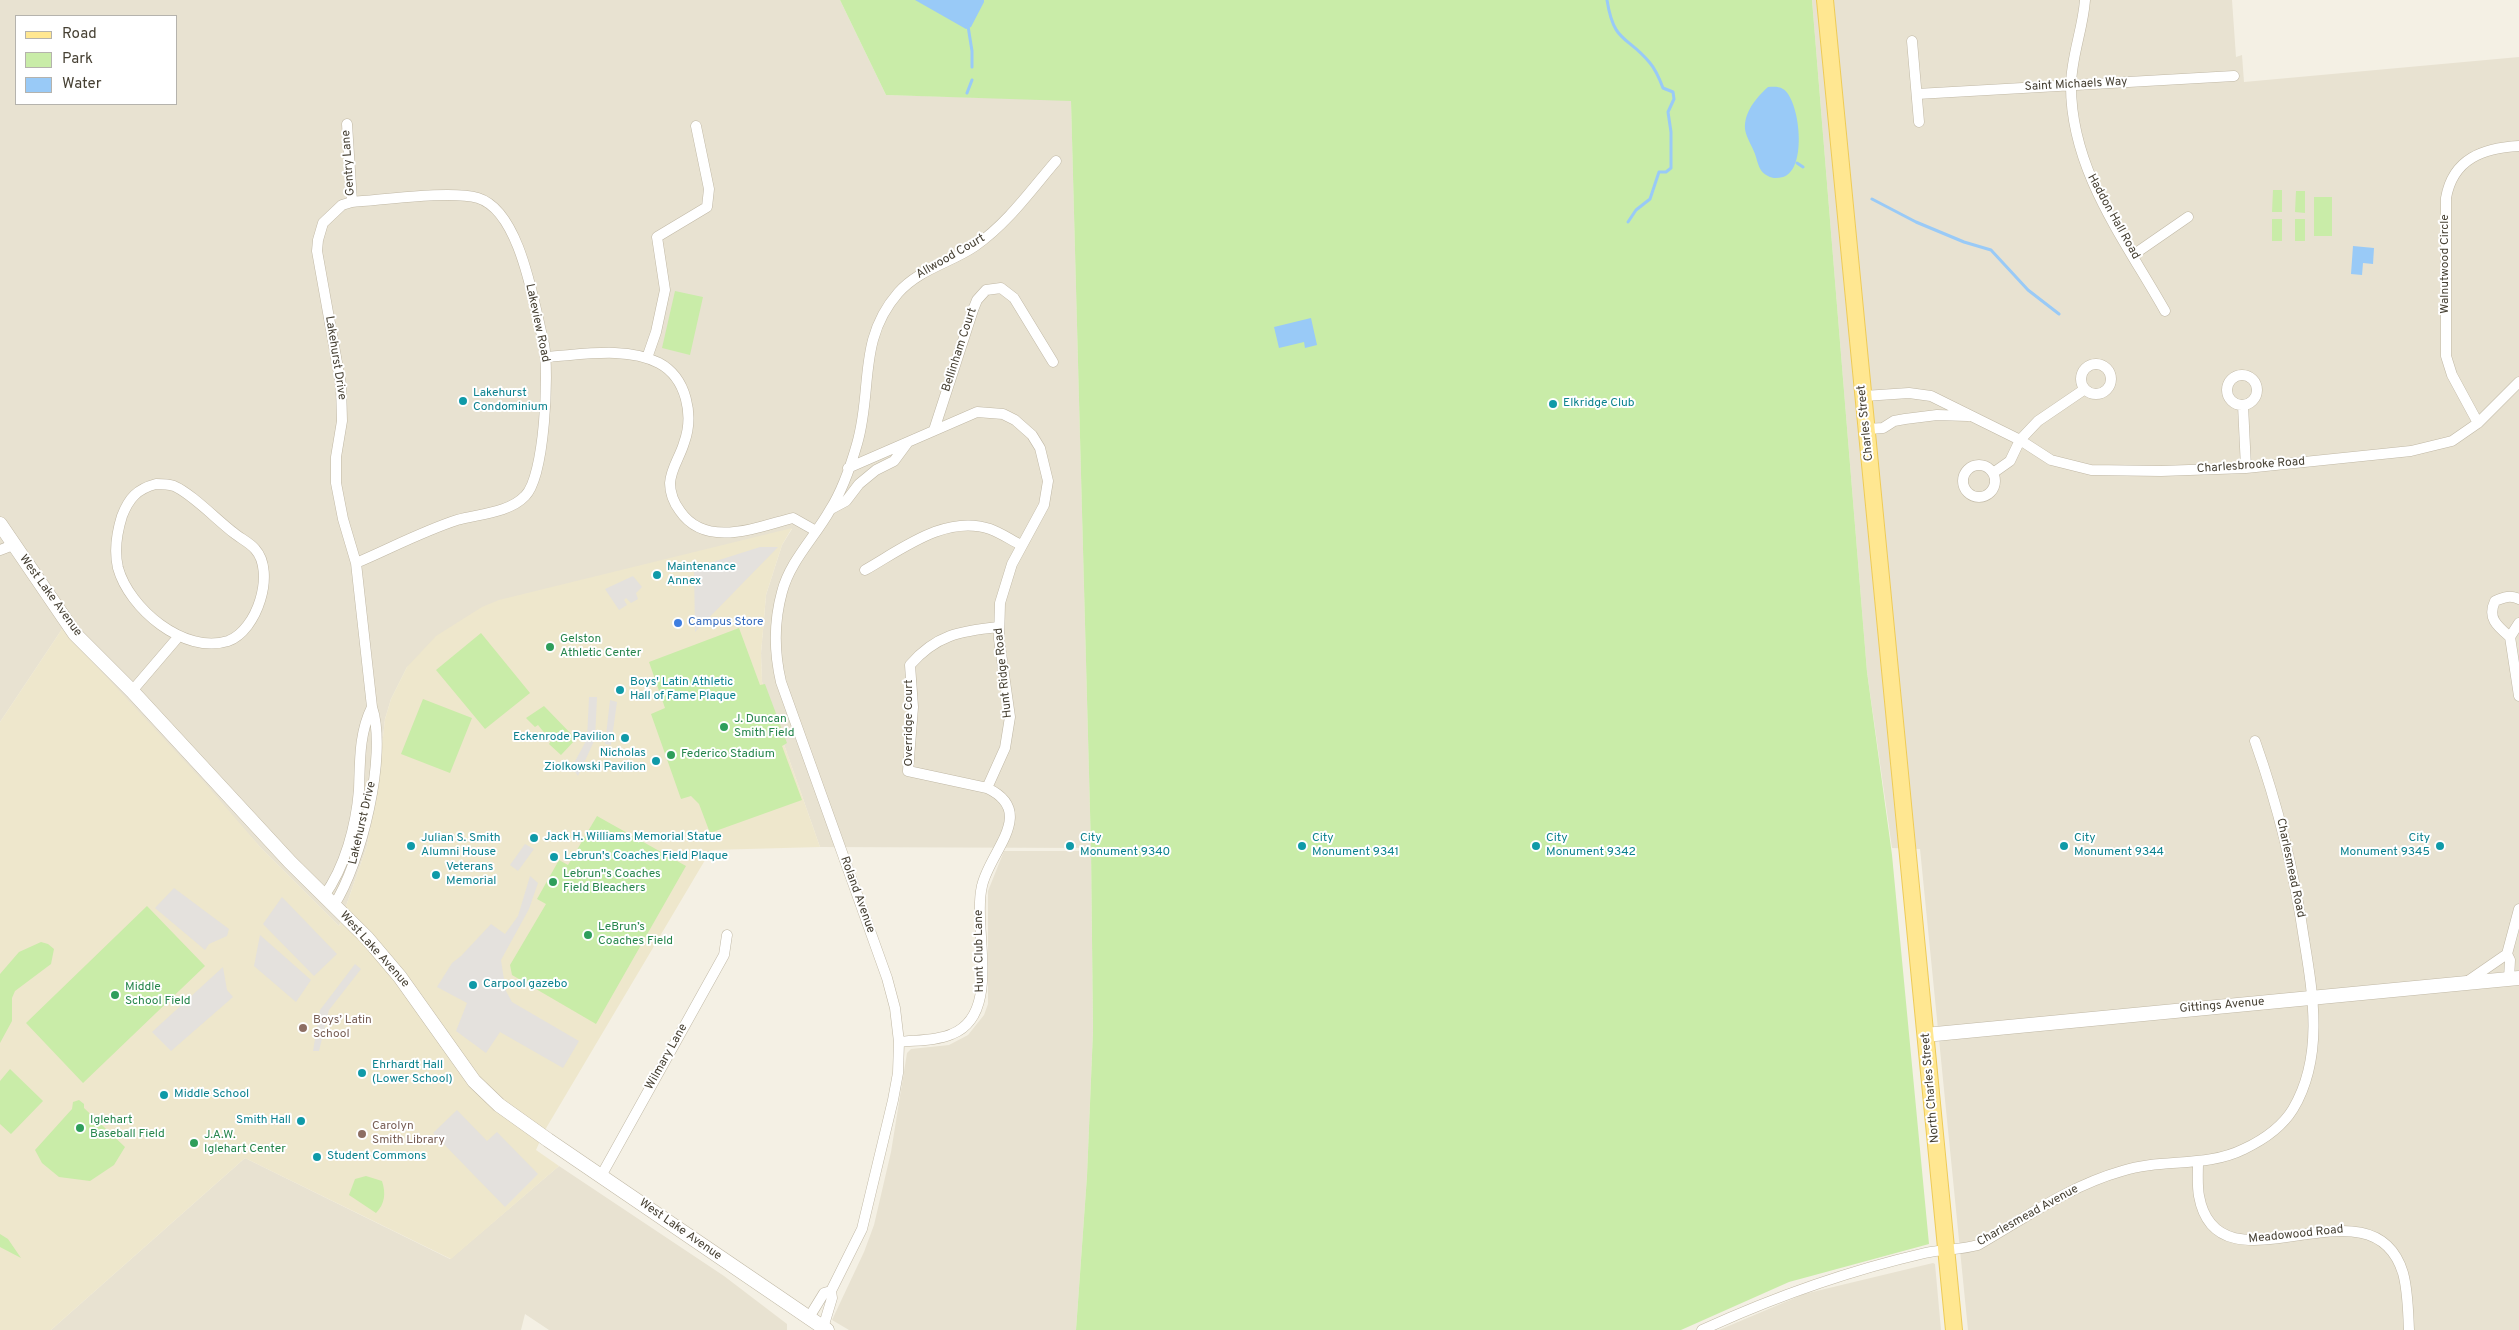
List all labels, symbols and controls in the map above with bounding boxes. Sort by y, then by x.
legend [15,15,178,105]
text: Road [62,25,97,44]
text: Park [62,50,93,69]
text: Water [62,75,101,94]
street label: Saint Michaels Way [2024,75,2128,95]
street label: Gentry Lane [340,130,358,196]
street label: Haddon Hall Road [2084,172,2142,262]
street label: Walnutwood Circle [2439,214,2453,314]
street label: Allwood Court [914,232,988,282]
street label: Lakeview Road [522,282,552,364]
street label: Bellinham Court [940,306,980,394]
street label: Lakehurst Drive [321,315,349,401]
street label: Charles Street [1855,384,1877,462]
place label: Lakehurst Condominium [473,387,548,415]
marker: Lakehurst Condominium [457,395,469,407]
place label: Elkridge Club [1563,397,1635,411]
marker: Elkridge Club [1547,398,1559,410]
street label: Charlesbrooke Road [2196,455,2306,477]
street label: West Lake Avenue [16,552,84,640]
place label: Maintenance Annex [667,561,736,589]
marker: Maintenance Annex [651,569,663,581]
place label: Campus Store [688,616,763,630]
marker: Campus Store [672,617,684,629]
street label: Hunt Ridge Road [992,627,1016,719]
place label: Gelston Athletic Center [560,633,641,661]
marker: Gelston Athletic Center [544,641,556,653]
place label: Boys' Latin Athletic Hall of Fame Plaque [630,676,736,704]
street label: Overridge Court [903,679,917,767]
marker: Boys' Latin Athletic Hall of Fame Plaque [614,684,626,696]
place label: J. Duncan Smith Field [734,713,794,741]
marker: J. Duncan Smith Field [718,721,730,733]
place label: Eckenrode Pavilion [513,731,615,745]
marker: Eckenrode Pavilion [619,732,631,744]
place label: Nicholas Ziolkowski Pavilion [544,747,646,775]
place label: Federico Stadium [681,748,775,762]
marker: Federico Stadium [665,749,677,761]
marker: Nicholas Ziolkowski Pavilion [650,755,662,767]
street label: Lakehurst Drive [346,780,380,866]
street label: Charlesmead Road [2272,817,2308,919]
place label: Jack H. Williams Memorial Statue [544,831,722,845]
place label: Julian S. Smith Alumni House [421,832,500,860]
marker: Jack H. Williams Memorial Statue [528,832,540,844]
place label: City Monument 9340 [1080,832,1170,860]
place label: City Monument 9341 [1312,832,1399,860]
place label: City Monument 9342 [1546,832,1636,860]
place label: City Monument 9344 [2074,832,2164,860]
place label: City Monument 9345 [2340,832,2430,860]
marker: Julian S. Smith Alumni House [405,840,417,852]
marker: City Monument 9340 [1064,840,1076,852]
marker: City Monument 9341 [1296,840,1308,852]
marker: City Monument 9342 [1530,840,1542,852]
marker: City Monument 9344 [2058,840,2070,852]
marker: City Monument 9345 [2434,840,2446,852]
place label: Lebrun's Coaches Field Plaque [564,850,728,864]
marker: Lebrun's Coaches Field Plaque [548,851,560,863]
street label: Roland Avenue [836,855,878,935]
place label: Veterans Memorial [446,861,496,889]
place label: Lebrun''s Coaches Field Bleachers [563,868,661,896]
marker: Veterans Memorial [430,869,442,881]
marker: Lebrun''s Coaches Field Bleachers [547,876,559,888]
street label: West Lake Avenue [336,909,412,991]
street label: Hunt Club Lane [972,909,988,993]
place label: LeBrun’s Coaches Field [598,921,673,949]
marker: LeBrun’s Coaches Field [582,929,594,941]
place label: Carpool gazebo [483,978,568,992]
marker: Carpool gazebo [467,979,479,991]
place label: Middle School Field [125,981,191,1009]
marker: Middle School Field [109,989,121,1001]
street label: Gittings Avenue [2179,995,2265,1017]
place label: Boys’ Latin School [313,1014,372,1042]
street label: Wilmary Lane [643,1021,691,1093]
marker: Boys’ Latin School [297,1022,309,1034]
street label: North Charles Street [1919,1032,1943,1144]
place label: Ehrhardt Hall (Lower School) [372,1059,453,1087]
marker: Ehrhardt Hall (Lower School) [356,1067,368,1079]
place label: Middle School [174,1088,249,1102]
marker: Middle School [158,1089,170,1101]
place label: Iglehart Baseball Field [90,1114,165,1142]
place label: Smith Hall [236,1114,291,1128]
marker: Smith Hall [295,1115,307,1127]
place label: Carolyn Smith Library [372,1120,445,1148]
marker: Iglehart Baseball Field [74,1122,86,1134]
marker: Carolyn Smith Library [356,1128,368,1140]
place label: J.A.W. Iglehart Center [204,1129,286,1157]
marker: J.A.W. Iglehart Center [188,1137,200,1149]
place label: Student Commons [327,1150,426,1164]
marker: Student Commons [311,1151,323,1163]
street label: Charlesmead Avenue [1975,1182,2081,1250]
street label: West Lake Avenue [636,1196,724,1264]
street label: Meadowood Road [2248,1223,2344,1247]

